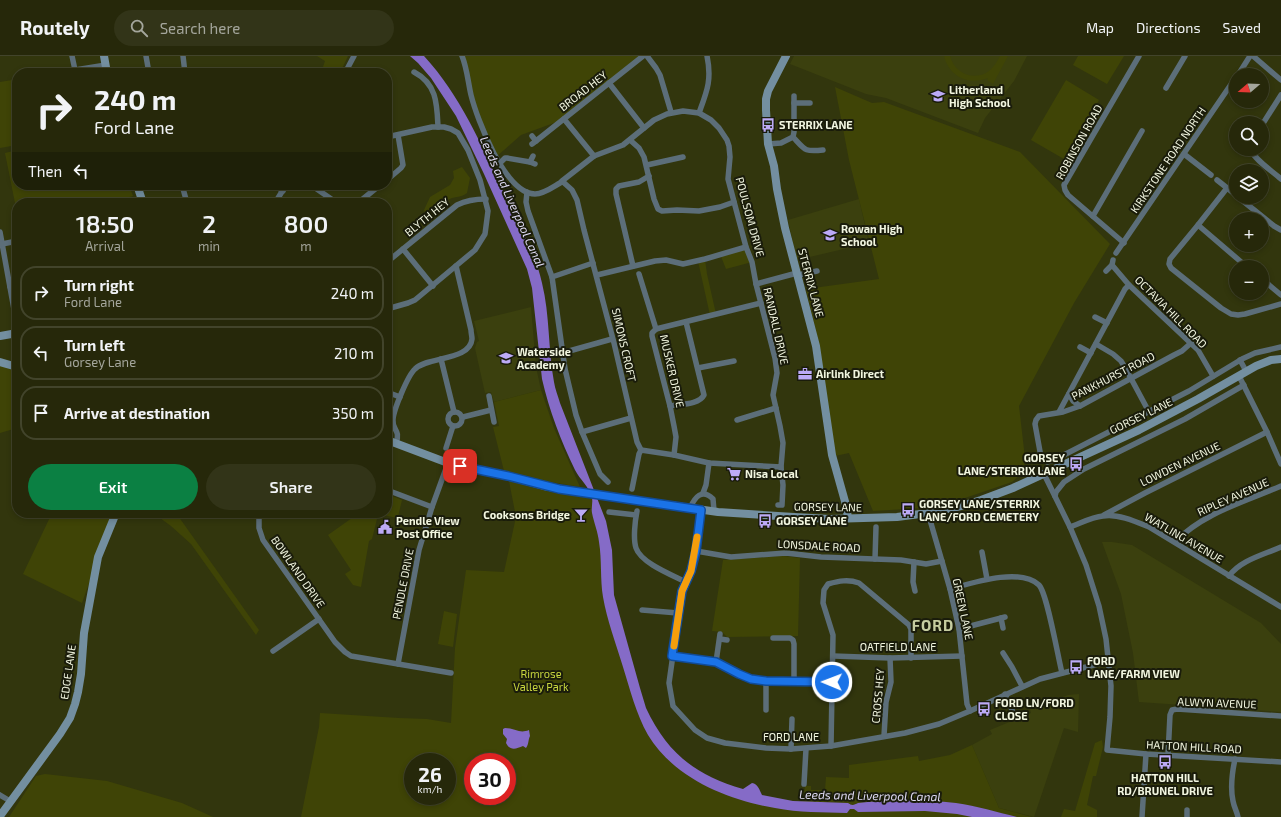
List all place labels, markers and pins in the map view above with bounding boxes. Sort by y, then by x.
place label: Litherland High School [949,83,1011,109]
school or university icon: Litherland High School [930,88,946,104]
bus stop icon: STERRIX LANE [760,117,776,133]
place label: STERRIX LANE [779,118,853,131]
place label: Rowan High School [841,222,903,248]
school or university icon: Rowan High School [822,227,838,243]
place label: Waterside Academy [517,345,571,372]
school or university icon: Waterside Academy [498,350,514,366]
office icon: Airlink Direct [797,366,813,382]
place label: Airlink Direct [816,367,885,380]
pin [443,449,477,483]
place label: GORSEY LANE/STERRIX LANE [958,451,1065,477]
bus stop icon: GORSEY LANE/STERRIX LANE [1068,456,1084,472]
supermarket icon: Nisa Local [726,466,742,482]
place label: Nisa Local [745,467,799,480]
place label: GORSEY LANE/STERRIX LANE/FORD CEMETERY [919,497,1040,523]
bus stop icon: GORSEY LANE/STERRIX LANE/FORD CEMETERY [900,502,916,518]
bar icon: Cooksons Bridge [573,507,589,523]
place label: Cooksons Bridge [483,508,570,521]
bus stop icon: GORSEY LANE [757,513,773,529]
place label: Pendle View Post Office [396,514,460,540]
place label: GORSEY LANE [776,514,847,527]
public building icon: Pendle View Post Office [377,519,393,535]
place label: FORD LANE/FARM VIEW [1087,654,1180,680]
bus stop icon: FORD LANE/FARM VIEW [1068,659,1084,675]
place label: FORD LN/FORD CLOSE [995,696,1074,722]
bus stop icon: FORD LN/FORD CLOSE [976,701,992,717]
bus stop icon: HATTON HILL RD/BRUNEL DRIVE [1157,754,1173,770]
place label: HATTON HILL RD/BRUNEL DRIVE [1117,771,1213,797]

